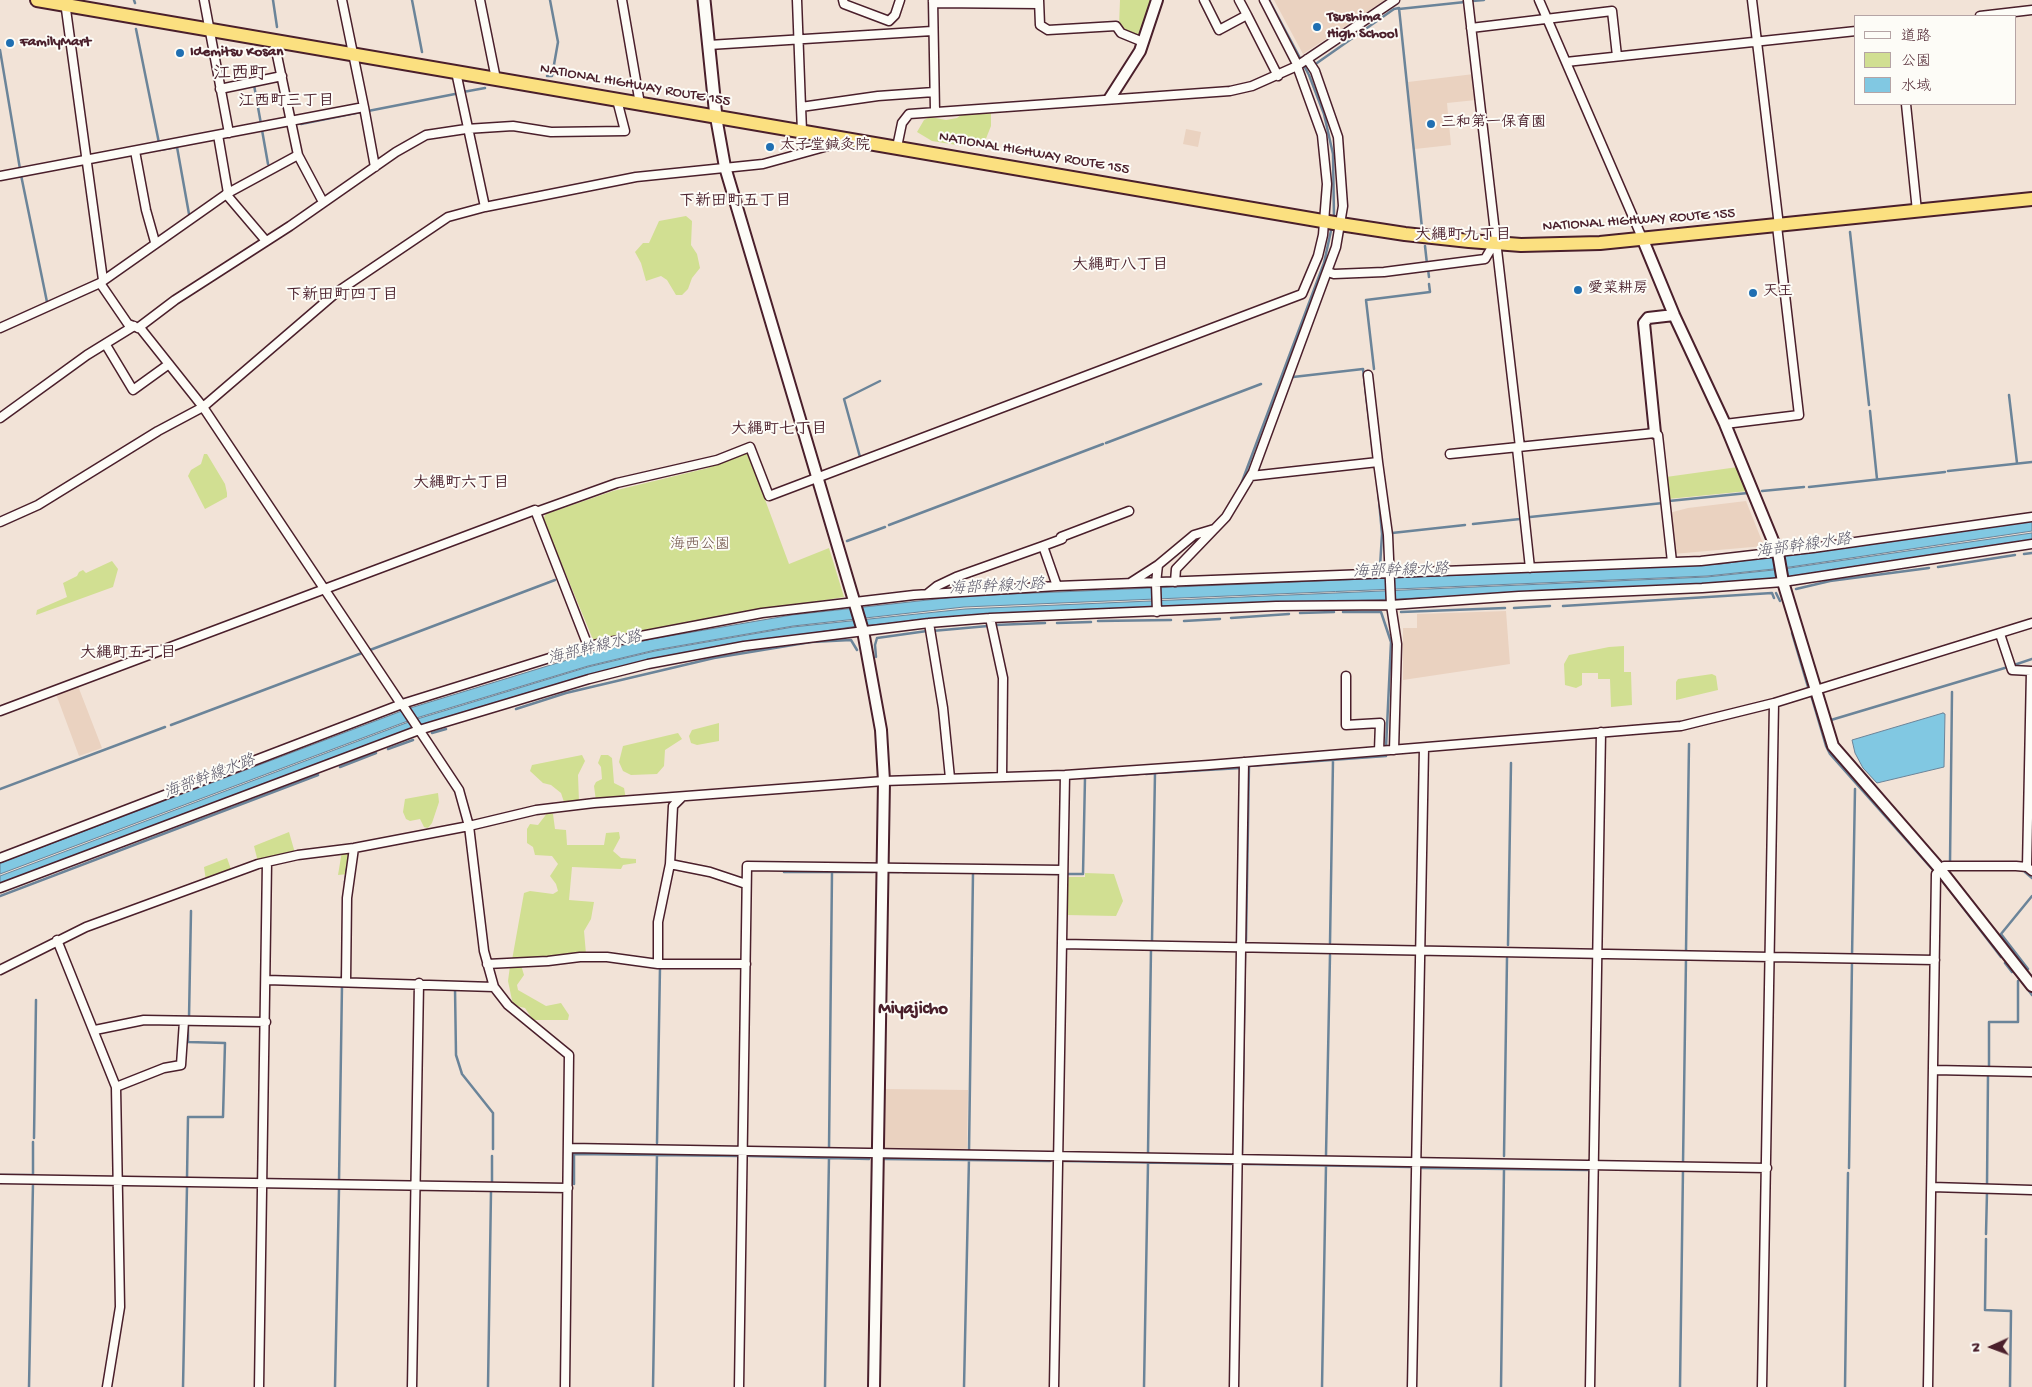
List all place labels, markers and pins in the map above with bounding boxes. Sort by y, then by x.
place label: Tsushima High School [1327,9,1398,44]
marker: Tsushima High School [1311,21,1323,33]
place label: FamilyMart [20,34,91,52]
marker: FamilyMart [4,37,16,49]
place label: Idemitsu Kosan [190,44,283,62]
marker: Idemitsu Kosan [174,47,186,59]
place label: 三和第一保育園 [1441,115,1546,133]
marker: 三和第一保育園 [1425,118,1437,130]
place label: 太子堂鍼灸院 [780,138,870,156]
marker: 太子堂鍼灸院 [764,141,776,153]
place label: 愛菜耕房 [1588,281,1648,299]
marker: 愛菜耕房 [1572,284,1584,296]
place label: 天王 [1763,284,1793,302]
marker: 天王 [1747,287,1759,299]

